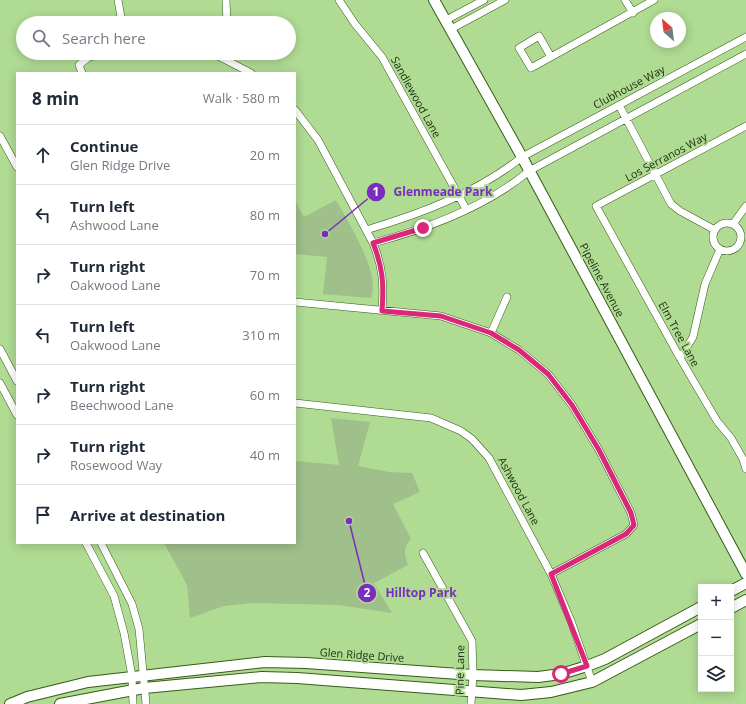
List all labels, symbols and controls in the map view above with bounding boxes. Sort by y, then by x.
north arrow [650,12,686,48]
search box [16,16,296,60]
icon: search [30,27,52,49]
text: Search here [62,28,146,48]
street label: Sandlewood Lane [388,53,445,140]
street label: Clubhouse Way [590,61,668,112]
text: 8 min [32,87,79,110]
text: Walk · 580 m [203,89,280,107]
street label: Los Serranos Way [622,128,710,185]
text: Continue [70,136,138,156]
icon: ahead [32,144,54,166]
text: 20 m [250,146,280,164]
text: Glen Ridge Drive [70,156,170,174]
callout: Glenmeade Park [366,180,501,204]
text: 1 [373,183,379,200]
text: Glenmeade Park [394,183,493,200]
text: Turn left [70,196,135,216]
icon: left [32,204,54,226]
text: 80 m [250,206,280,224]
text: Ashwood Lane [70,216,159,234]
route end [414,219,432,237]
street label: Pipeline Avenue [577,240,628,319]
text: Turn right [70,256,145,276]
icon: right [32,264,54,286]
text: 70 m [250,266,280,284]
text: Oakwood Lane [70,276,161,294]
street label: Elm Tree Lane [655,298,704,369]
text: Turn left [70,316,135,336]
icon: left [32,324,54,346]
text: 310 m [242,326,280,344]
text: Oakwood Lane [70,336,161,354]
text: Turn right [70,376,145,396]
icon: right [32,384,54,406]
text: 60 m [250,386,280,404]
text: Beechwood Lane [70,396,174,414]
text: Turn right [70,436,145,456]
icon: right [32,444,54,466]
text: 40 m [250,446,280,464]
street label: Ashwood Lane [495,454,544,527]
text: Rosewood Way [70,456,162,474]
icon: arrive [32,504,54,526]
text: Arrive at destination [70,505,225,525]
callout: Hilltop Park [357,581,464,605]
text: 2 [364,584,371,601]
text: Hilltop Park [385,584,457,601]
map controls [698,584,734,692]
button: + [698,584,734,620]
button: − [698,620,734,656]
street label: Glen Ridge Drive [319,644,405,665]
street label: Pine Lane [452,645,467,695]
button: layers [698,656,734,692]
route start [552,665,570,683]

